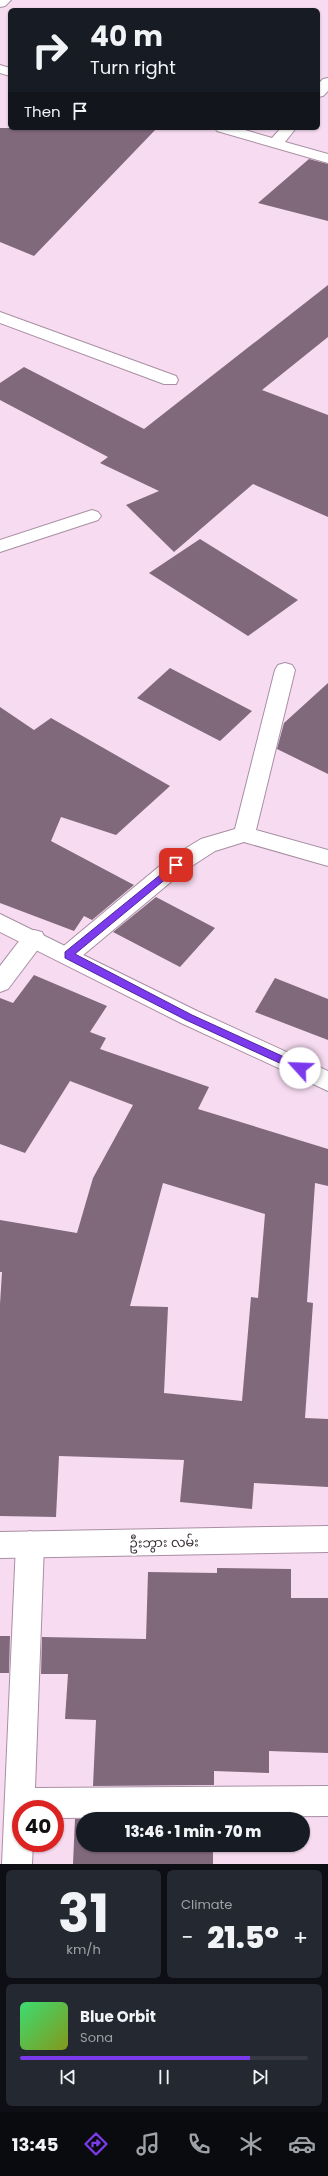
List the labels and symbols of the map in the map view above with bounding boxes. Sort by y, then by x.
pin [159,848,193,882]
position arrow [279,1047,321,1089]
street label: ဦးဘွား လမ်း [129,1532,199,1554]
speed limit sign: 40 [12,1800,64,1852]

